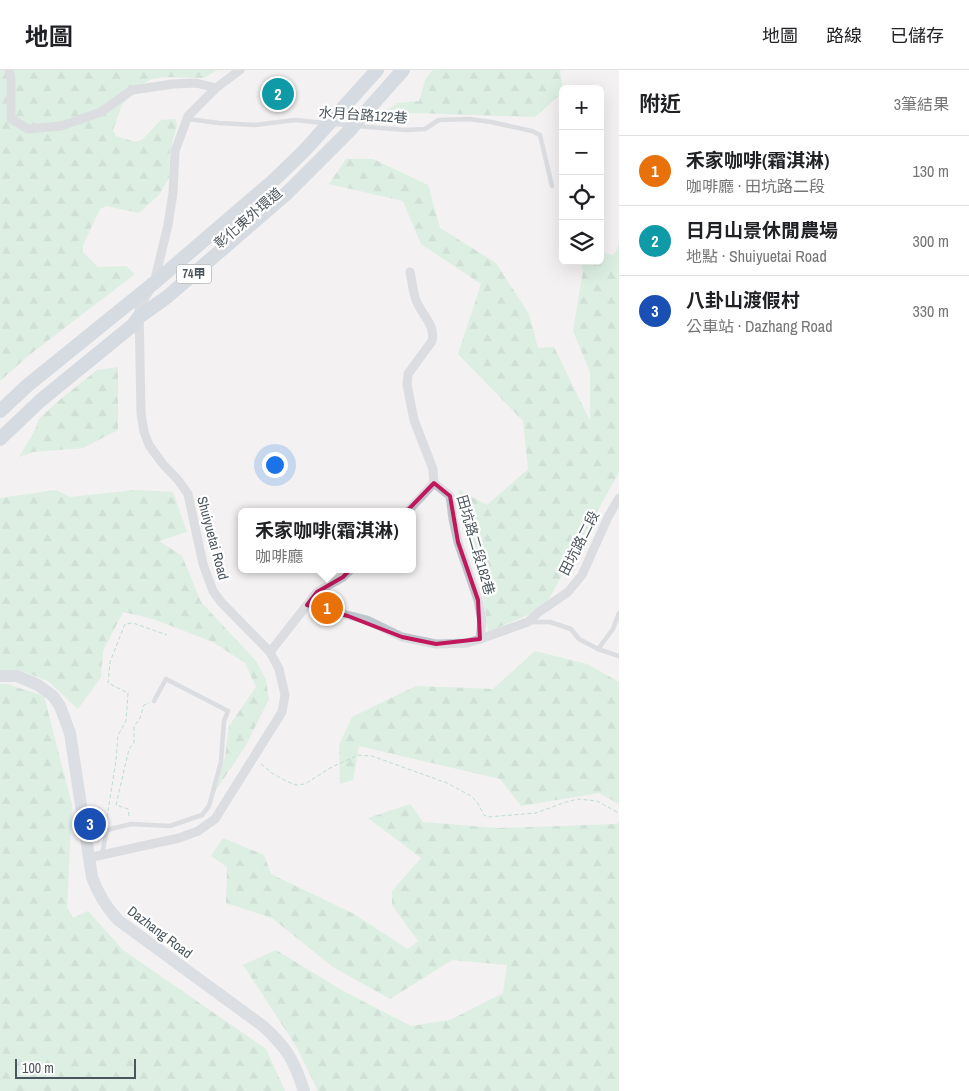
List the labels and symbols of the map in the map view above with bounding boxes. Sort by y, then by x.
pin: 2 [262,75,294,113]
street label: 水月台路122巷 [318,103,408,127]
street label: 彰化東外環道 [210,184,286,252]
road number: 74甲 [176,264,212,283]
your location [262,452,288,478]
street label: 田坑路二段182巷 [453,493,499,597]
street label: Shuiyuetai Road [193,494,233,582]
street label: 田坑路二段 [555,508,603,578]
pin: 1 [311,589,343,627]
pin: 3 [74,805,106,843]
street label: Dazhang Road [124,902,196,962]
scale bar [15,1056,136,1079]

